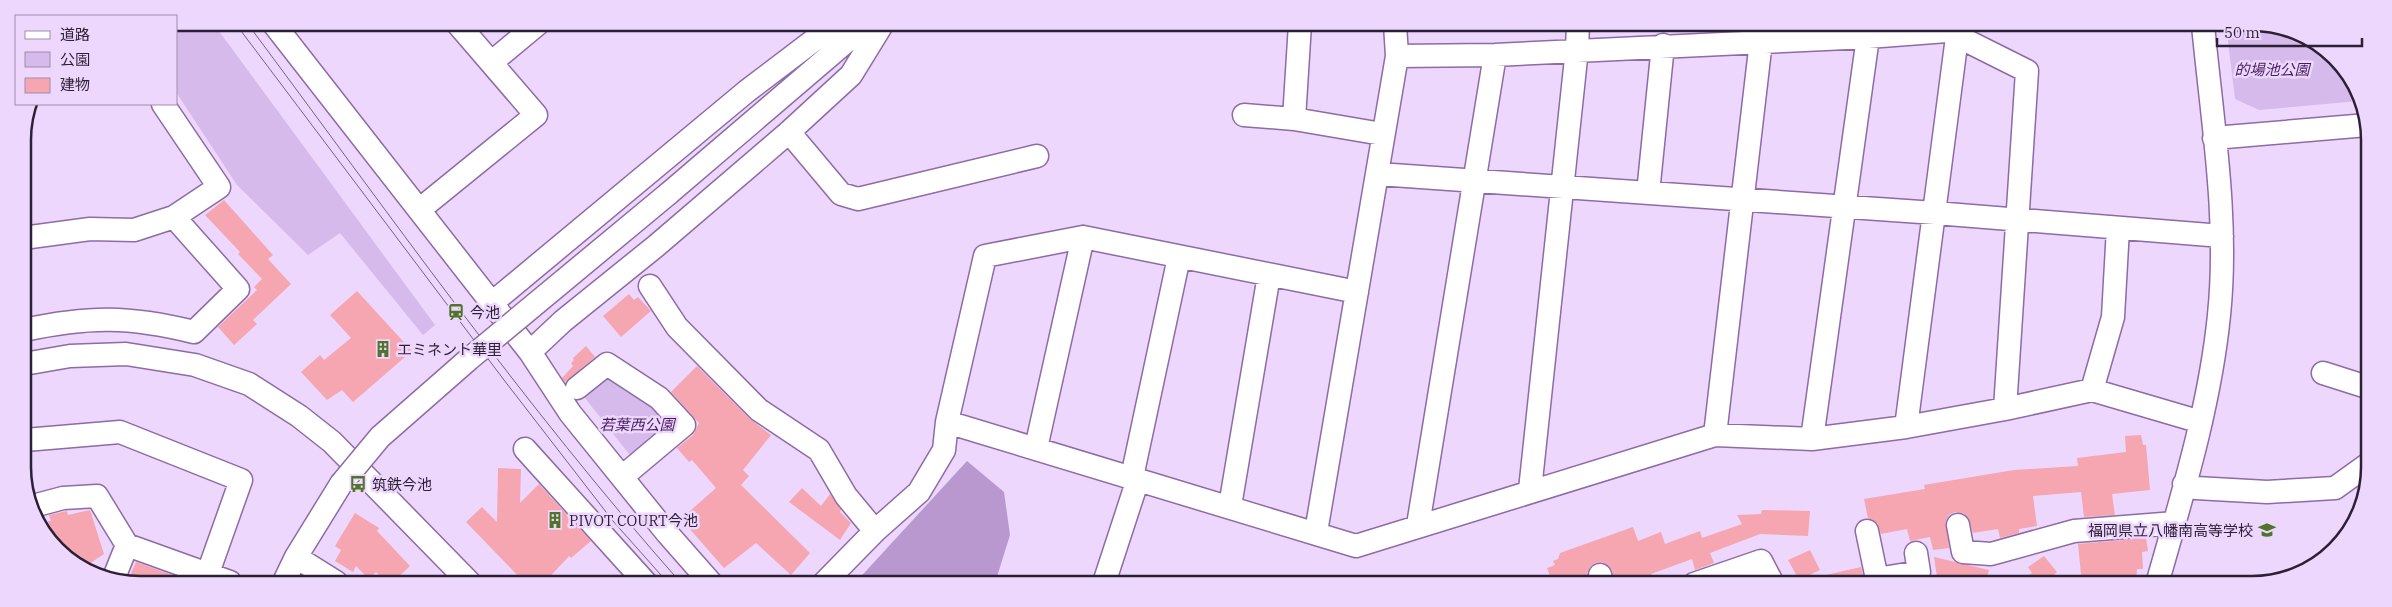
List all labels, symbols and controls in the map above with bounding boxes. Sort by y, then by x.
legend [15,15,178,105]
scale bar [2217,15,2362,47]
text: 50 m [2224,23,2260,42]
text: 道路 [60,25,90,44]
text: 公園 [60,50,90,69]
park label: 的場池公園 [2234,60,2311,79]
text: 建物 [60,75,90,94]
station icon: 今池 [446,302,466,322]
place label: 今池 [470,303,500,322]
building icon: エミネント華里 [373,339,393,359]
place label: エミネント華里 [397,340,502,359]
park label: 若葉西公園 [599,415,676,434]
bus stop icon: 筑鉄今池 [348,474,368,494]
place label: 筑鉄今池 [372,475,432,494]
building icon: PIVOT COURT今池 [545,510,565,530]
place label: PIVOT COURT今池 [569,511,698,530]
school or university icon: 福岡県立八幡南高等学校 [2257,520,2277,540]
place label: 福岡県立八幡南高等学校 [2088,521,2253,540]

